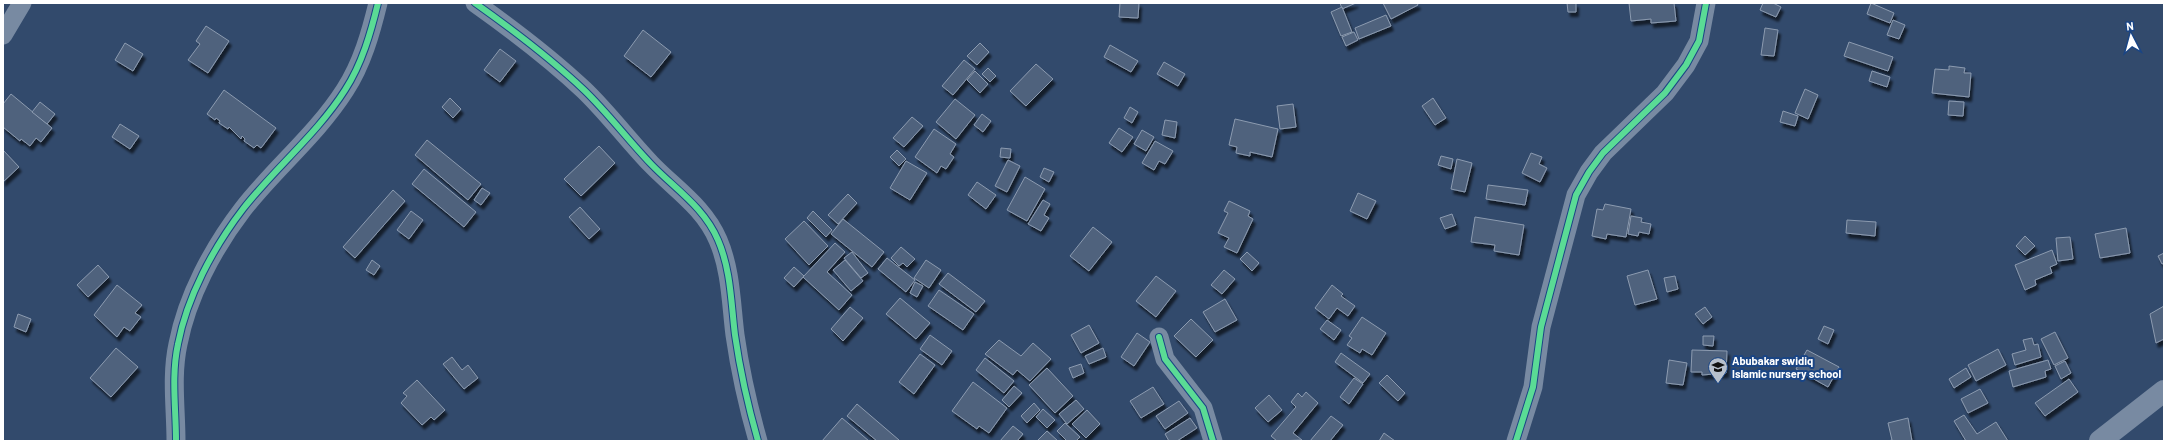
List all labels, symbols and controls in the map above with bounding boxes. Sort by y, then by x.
north arrow [2111,16,2151,56]
text: N [2126,19,2134,32]
place label: Abubakar swidiq Islamic nursery school [1732,354,1841,380]
school or university icon: Abubakar swidiq Islamic nursery school [1707,356,1729,384]

